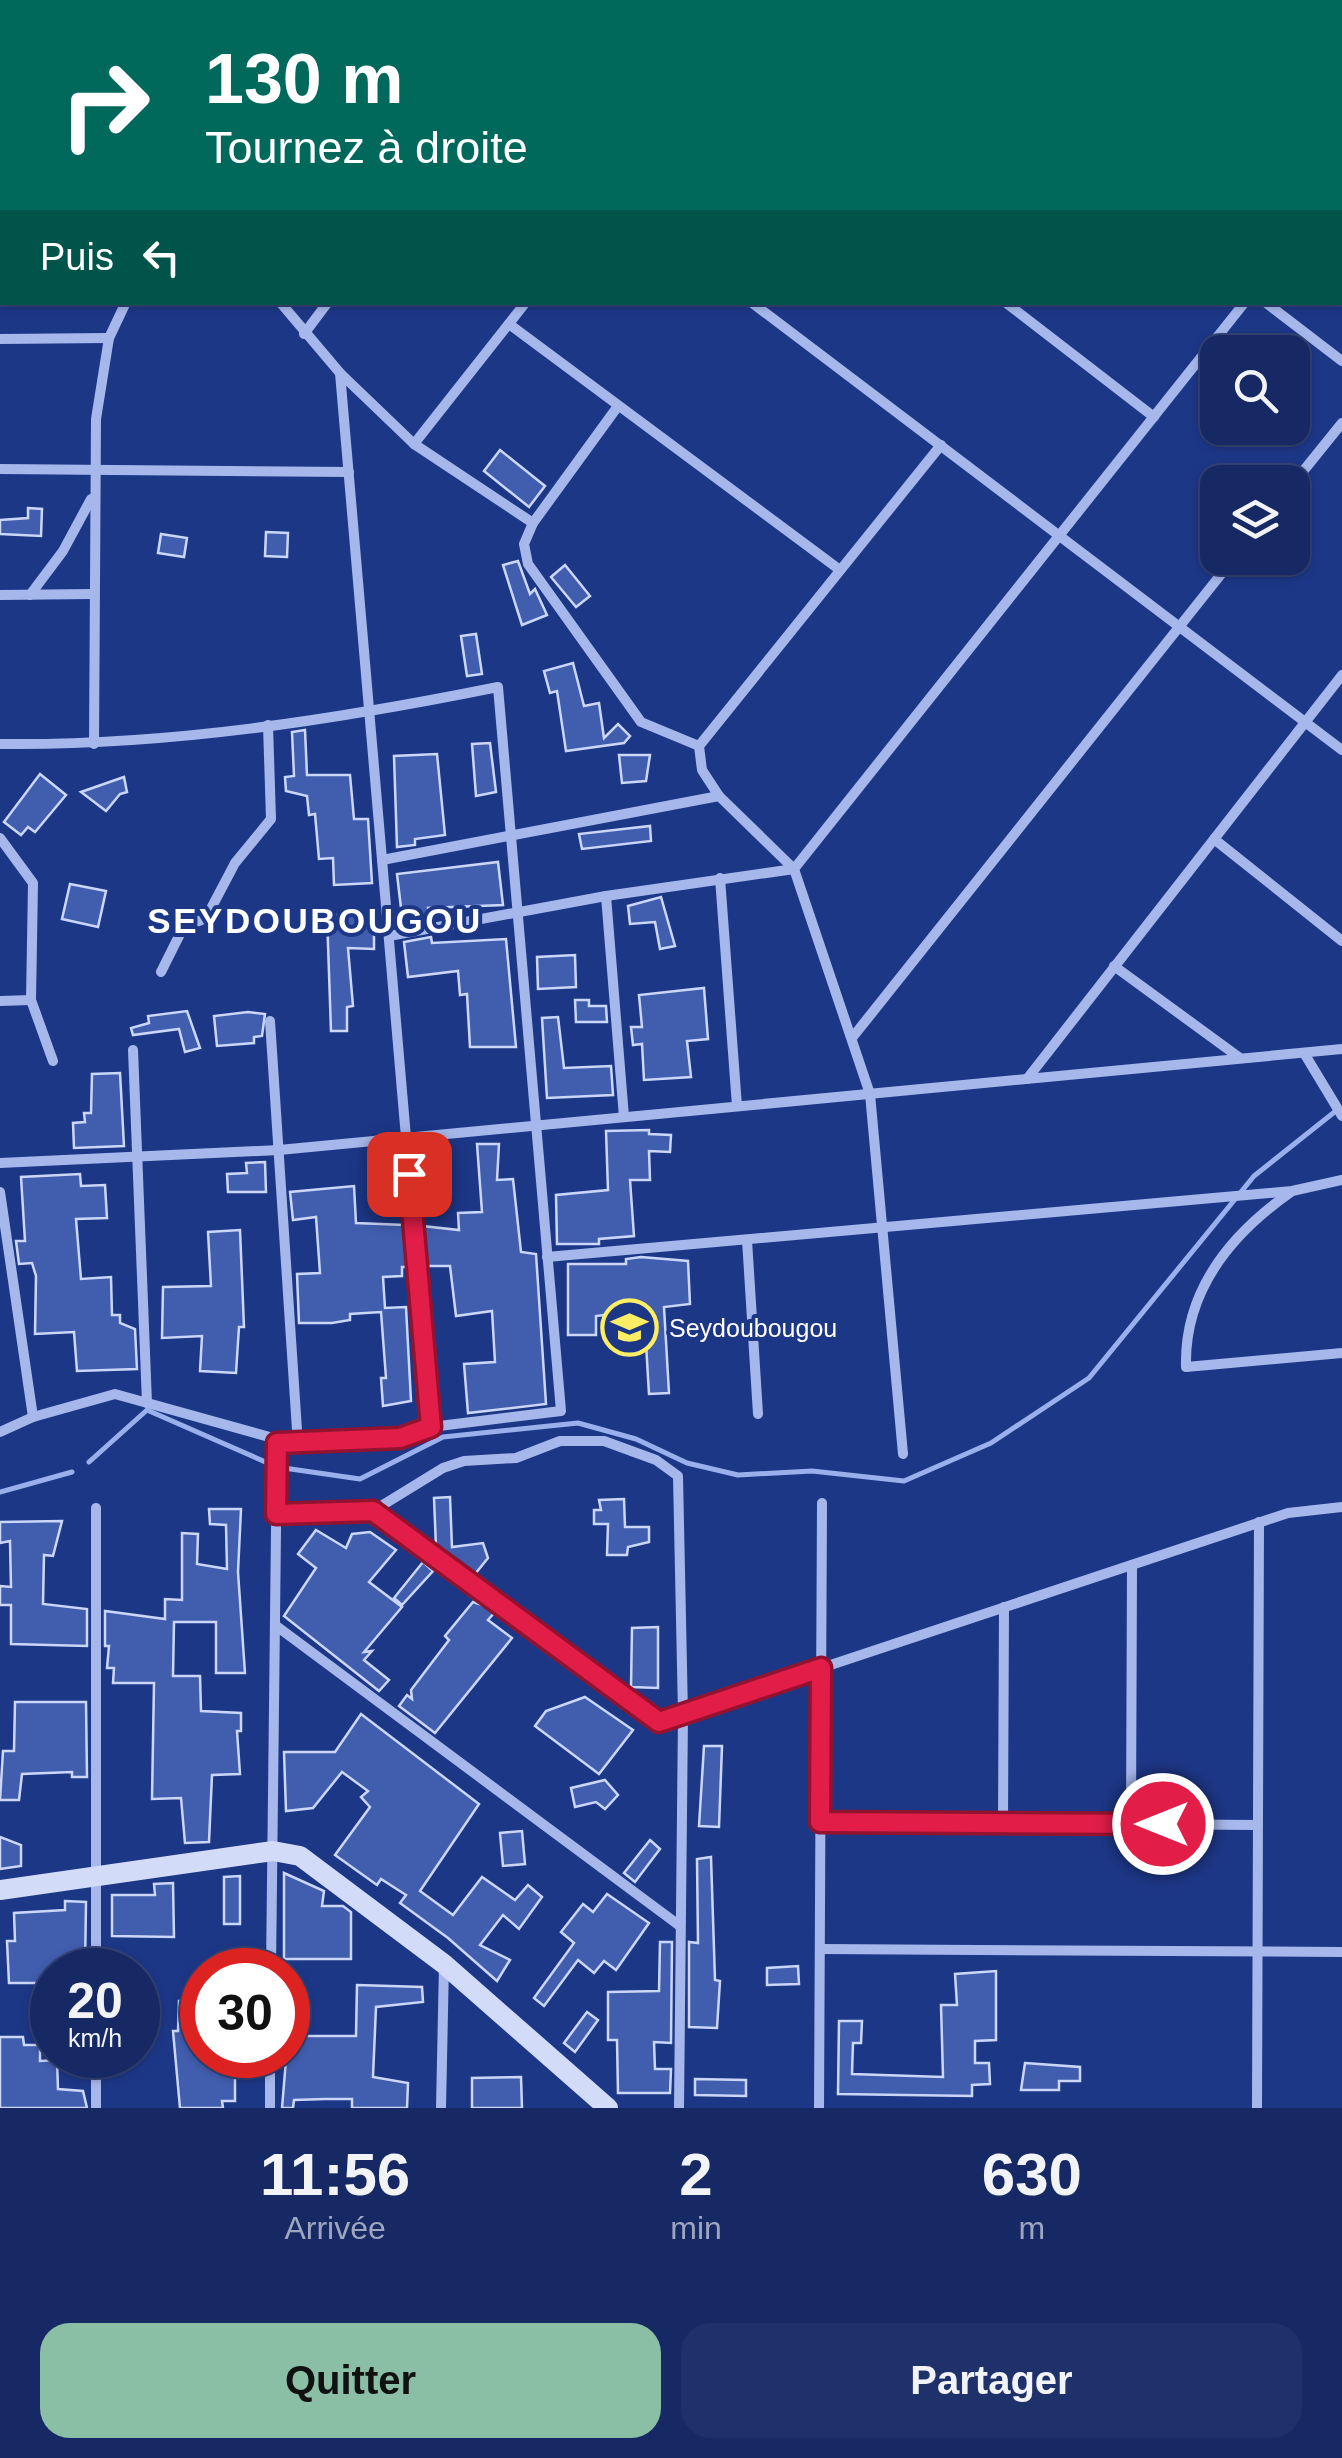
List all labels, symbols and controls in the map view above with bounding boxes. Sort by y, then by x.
icon: right [40,40,170,170]
text: 130 m [205,40,403,118]
text: Tournez à droite [205,122,528,173]
icon: left [134,230,189,285]
text: Puis [40,236,114,278]
map controls [1200,335,1310,575]
button: search [1200,335,1310,445]
button: layers [1200,465,1310,575]
district label: SEYDOUBOUGOU [147,901,483,940]
pin [367,1132,452,1217]
icon: arrive [382,1147,437,1202]
school or university icon: Seydoubougou [600,1298,660,1358]
place label: Seydoubougou [669,1314,837,1342]
position arrow [1111,1772,1215,1876]
speed limit sign: 30 [180,1948,310,2078]
text: 20 [67,1973,123,2029]
text: km/h [68,2024,122,2052]
text: 11:56 [260,2141,410,2208]
text: 2 [679,2141,713,2208]
text: 630 [982,2141,1082,2208]
text: Arrivée [284,2210,386,2246]
text: min [670,2210,722,2246]
text: m [1019,2210,1045,2246]
button: Quitter [40,2323,661,2438]
button: Partager [681,2323,1302,2438]

